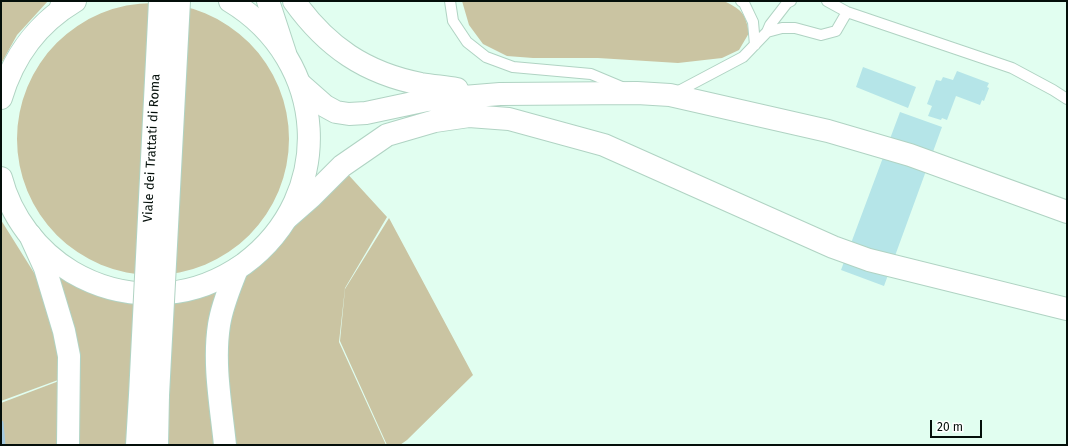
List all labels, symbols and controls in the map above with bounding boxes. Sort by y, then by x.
street label: Viale dei Trattati di Roma [140,73,164,223]
scale bar [932,412,984,438]
text: 20 m [937,420,963,434]

